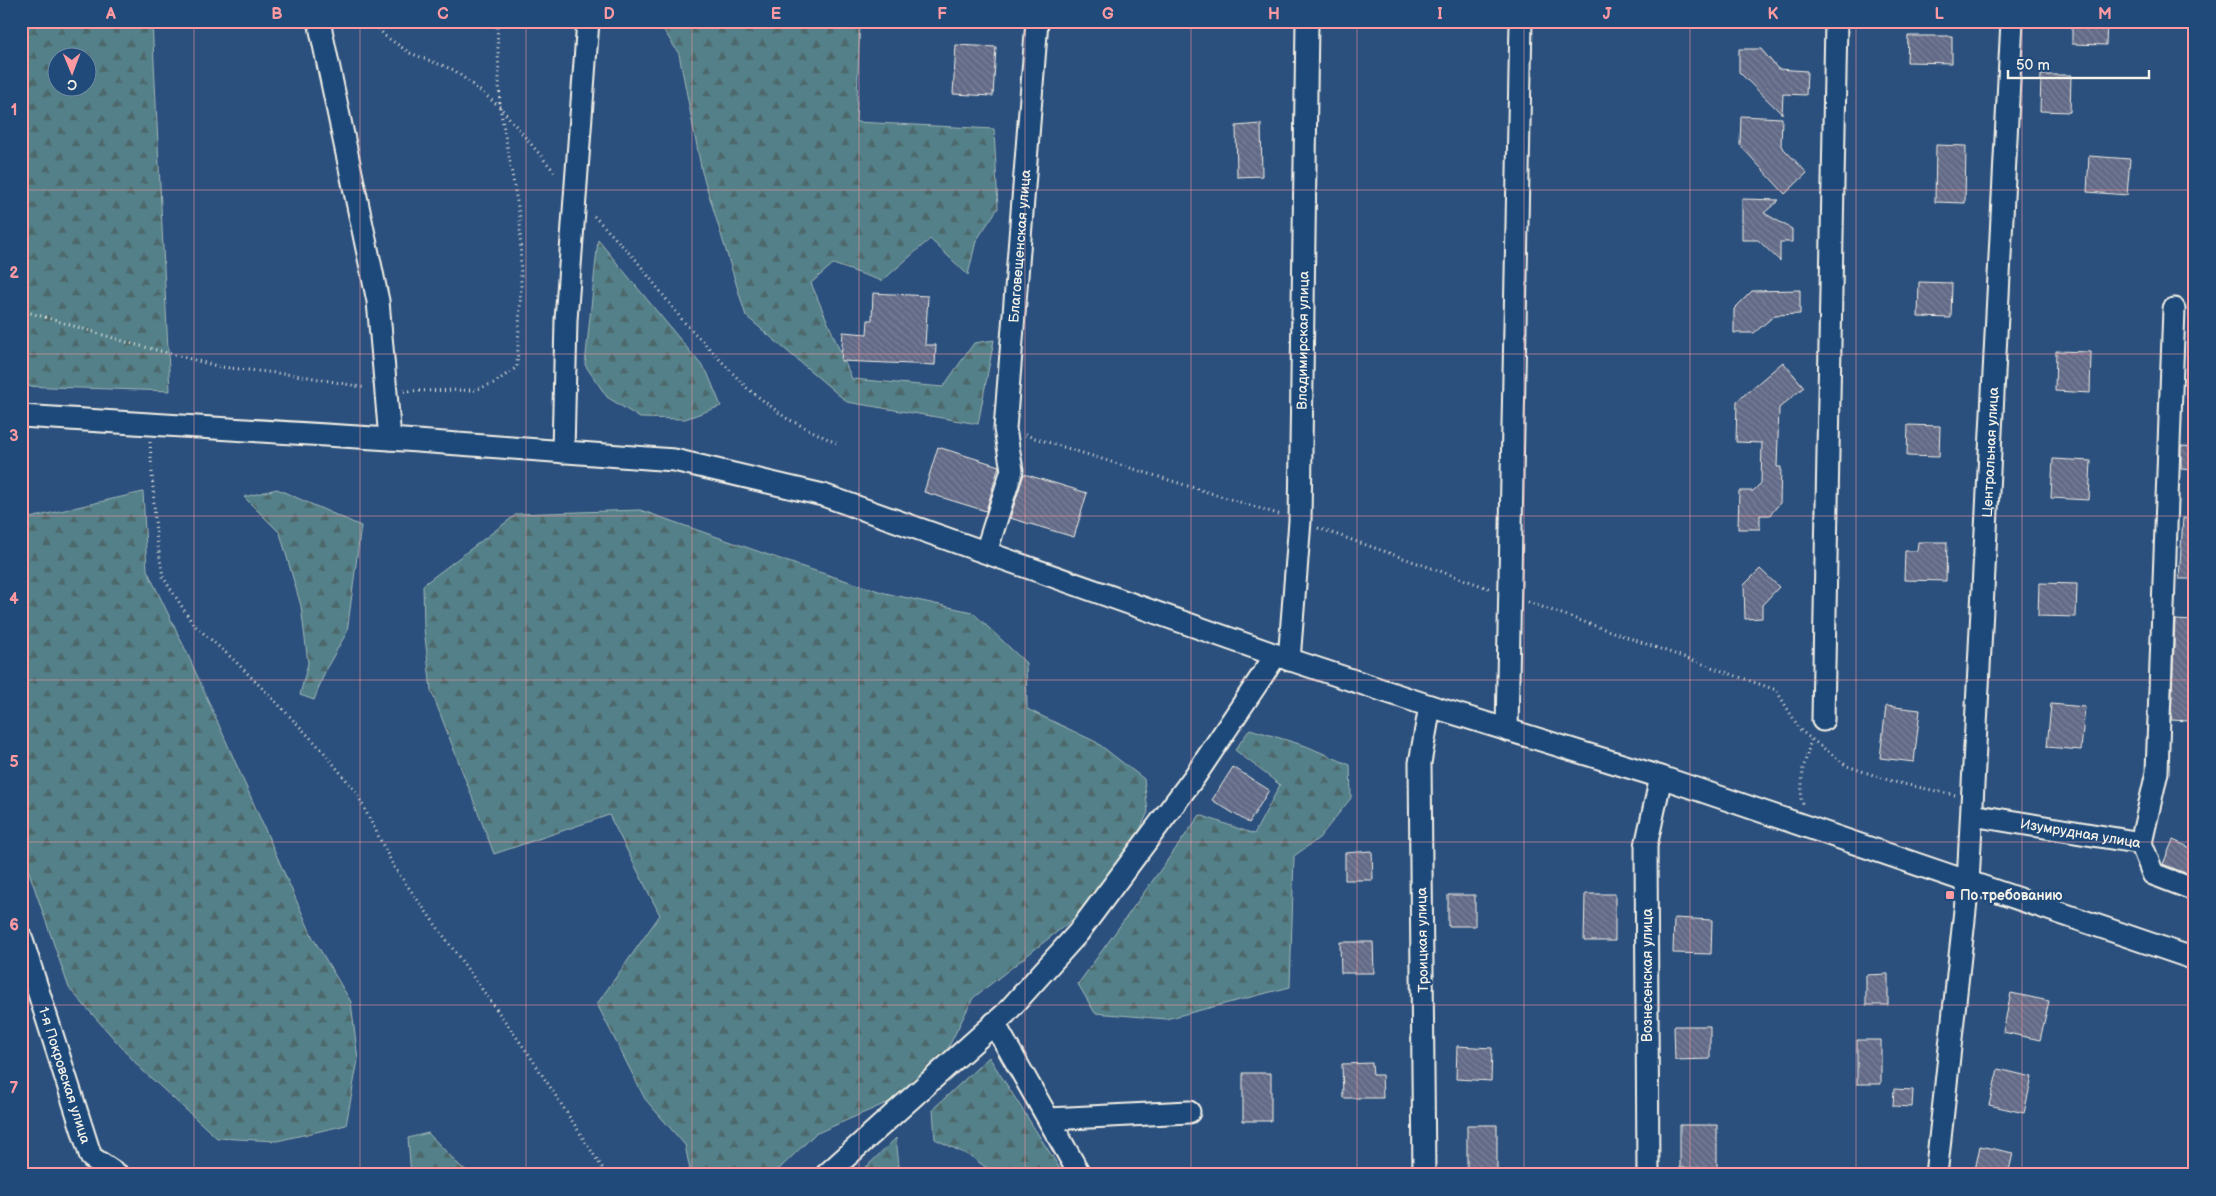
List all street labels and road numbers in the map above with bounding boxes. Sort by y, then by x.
street label: Благовещенская улица [1005,168,1034,323]
street label: Владимирская улица [1294,270,1313,410]
street label: Центральная улица [1979,386,2002,518]
street label: Изумрудная улица [2019,815,2143,852]
street label: Троицкая улица [1413,887,1432,993]
street label: Вознесенская улица [1639,907,1656,1042]
street label: 1-я Покровская улица [35,1005,94,1147]

